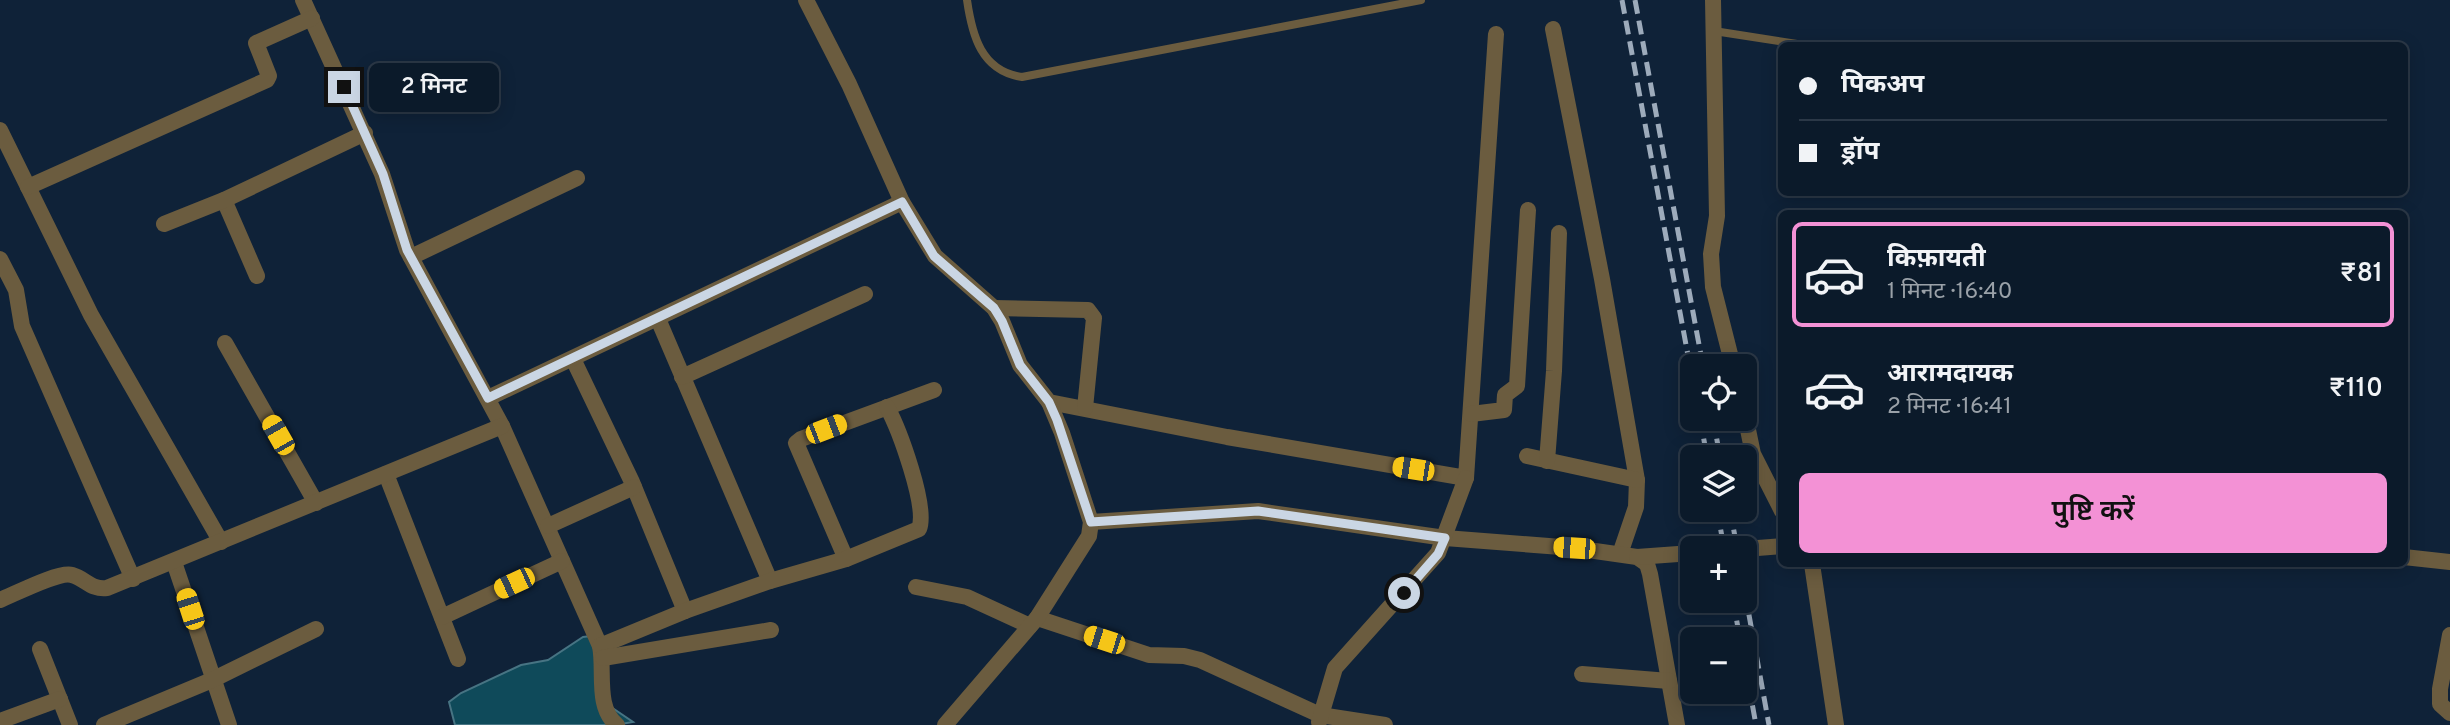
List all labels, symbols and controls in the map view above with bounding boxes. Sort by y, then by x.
callout: 2 मिनट [368,62,498,112]
text: पिकअप [1841,69,1924,102]
route end [328,71,360,103]
text: 2 मिनट [401,73,467,102]
text: ड्रॉप [1841,136,1879,169]
icon: car [1803,243,1866,306]
text: किफ़ायती [1887,243,1986,276]
text: ₹81 [2340,258,2383,291]
text: 1 मिनट · 16:40 [1887,278,2012,307]
map controls [1680,354,1757,704]
button: locate [1680,354,1757,431]
icon: car [1803,358,1866,421]
text: आरामदायक [1887,358,2013,391]
text: ₹110 [2329,373,2383,406]
text: 2 मिनट · 16:41 [1887,393,2012,422]
car [259,412,298,458]
car [803,412,850,446]
button: layers [1680,445,1757,522]
car [1391,455,1436,483]
button: पुष्टि करें [1799,473,2387,553]
car [1553,536,1596,560]
button: + [1680,536,1757,613]
car [491,565,538,601]
route start [1388,577,1420,609]
car [174,586,207,632]
car [1081,624,1128,656]
button: − [1680,627,1757,704]

